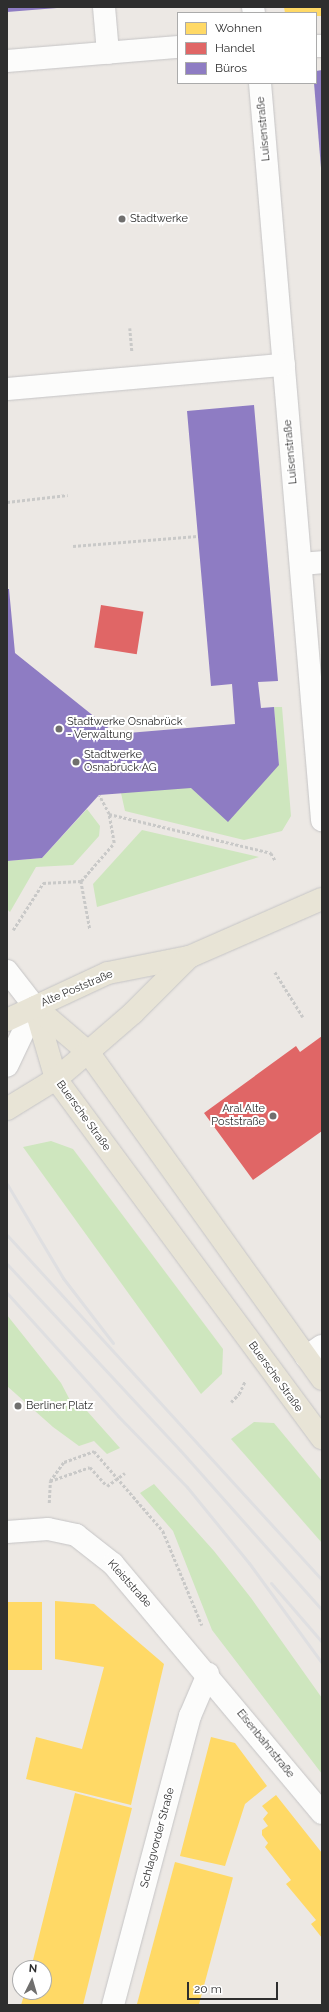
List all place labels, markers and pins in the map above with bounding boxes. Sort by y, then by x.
place label: Stadtwerke [130,212,188,226]
marker: Stadtwerke [117,214,127,224]
place label: Stadtwerke Osnabrück - Verwaltung [67,716,183,742]
marker: Stadtwerke Osnabrück - Verwaltung [54,724,64,734]
place label: Stadtwerke Osnabrück AG [84,749,157,775]
marker: Stadtwerke Osnabrück AG [71,757,81,767]
place label: Aral Alte Poststraße [211,1103,265,1129]
marker: Aral Alte Poststraße [268,1111,278,1121]
place label: Berliner Platz [26,1399,93,1413]
marker: Berliner Platz [13,1401,23,1411]

